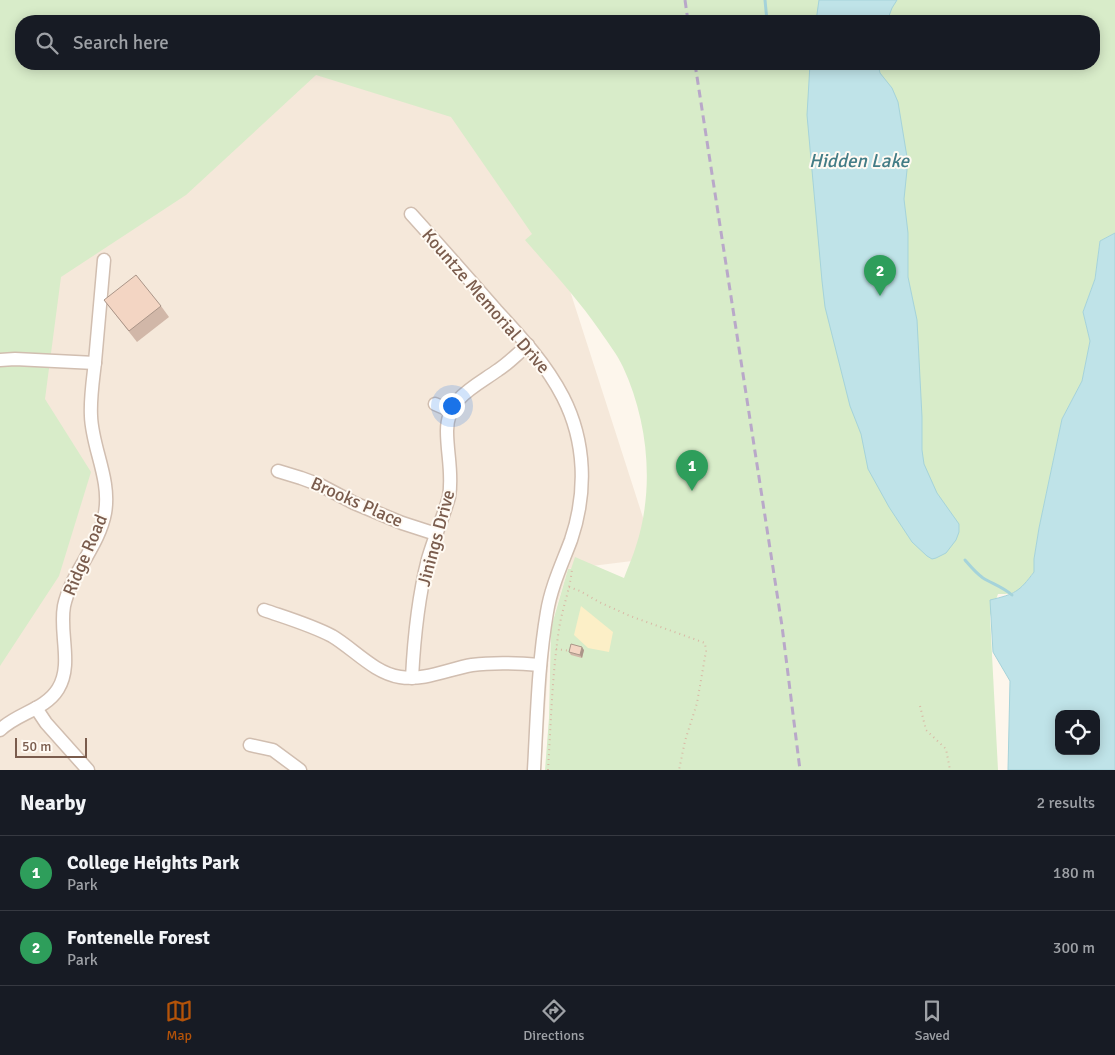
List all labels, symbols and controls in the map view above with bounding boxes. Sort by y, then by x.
search box [15,15,1100,70]
icon: search [33,29,61,57]
text: Search here [73,31,169,55]
water label: Hidden Lake [809,149,911,173]
street label: Kountze Memorial Drive [417,224,555,378]
pin: 2 [864,255,896,296]
your location [439,393,465,419]
pin: 1 [676,450,708,491]
street label: Brooks Place [308,472,406,532]
street label: Jinings Drive [413,487,459,589]
street label: Ridge Road [58,511,112,599]
map controls [1055,710,1100,755]
button: locate [1055,710,1100,755]
scale bar [15,735,88,758]
text: 50 m [22,738,51,755]
text: Nearby [20,790,86,816]
text: 2 results [1036,793,1095,813]
text: College Heights Park [67,851,240,875]
text: 1 [32,863,40,883]
text: 180 m [1053,863,1095,883]
text: Park [67,875,98,895]
text: Fontenelle Forest [67,926,210,950]
text: 2 [32,938,40,958]
text: 300 m [1053,938,1095,958]
text: Park [67,950,98,970]
tab: Map [165,997,193,1044]
tab: Directions [523,997,584,1044]
tab: Saved [915,997,950,1044]

